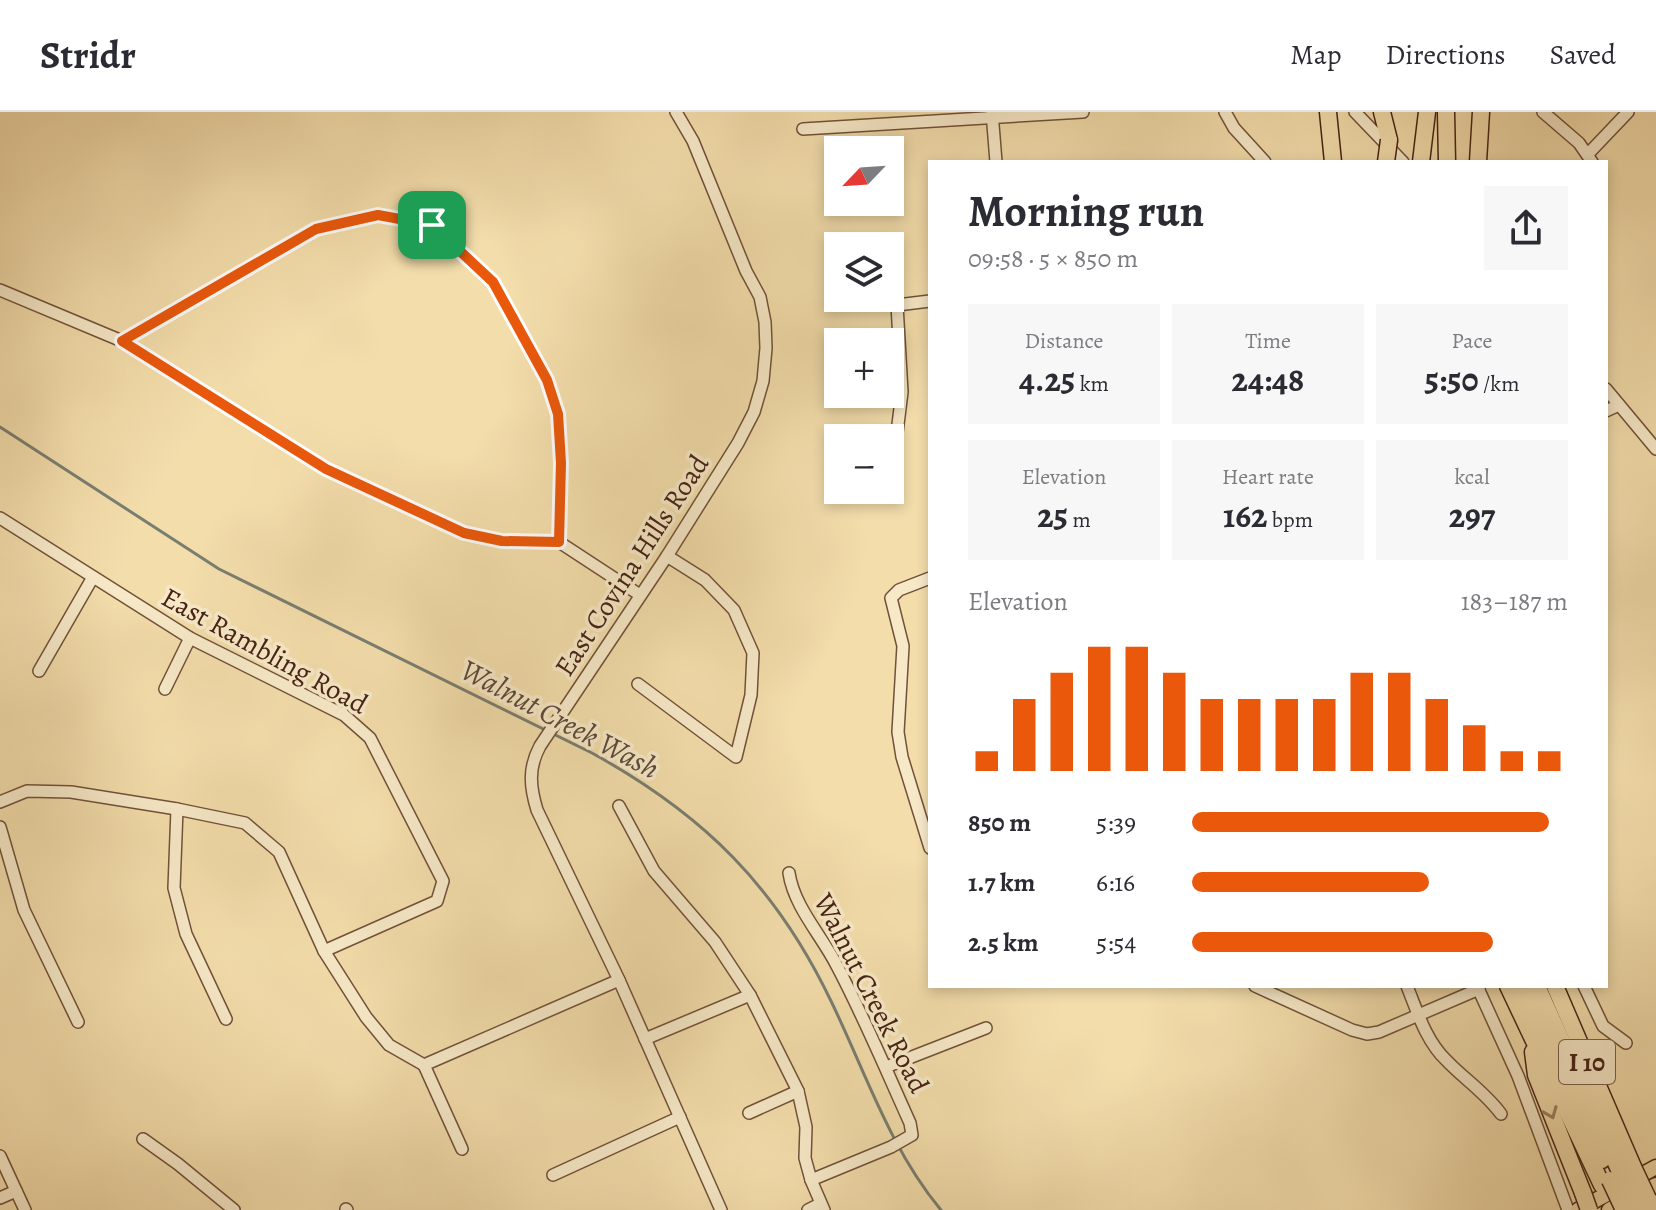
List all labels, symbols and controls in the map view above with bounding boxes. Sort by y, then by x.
text: Stridr [40,29,136,81]
text: Map [1290,36,1341,74]
text: Directions [1385,36,1506,74]
text: Saved [1550,36,1616,74]
north arrow [824,136,904,216]
map controls [824,136,904,504]
text: Morning run [968,181,1204,241]
button: share [1484,186,1568,270]
pin [398,191,466,259]
icon: arrive [410,203,454,247]
button: layers [824,232,904,312]
text: 09:58 · 5 × 850 m [968,241,1138,276]
text: Distance [1025,326,1103,356]
text: Time [1245,326,1291,356]
text: Pace [1452,326,1492,356]
button: + [824,328,904,408]
text: 4.25 [1019,356,1075,403]
text: 24:48 [1232,356,1304,403]
text: 5:50 [1424,356,1479,403]
text: km [1075,369,1109,399]
text: /km [1479,369,1520,399]
button: − [824,424,904,504]
street label: East Covina Hills Road [546,446,718,684]
text: Elevation [1022,462,1106,492]
text: Heart rate [1222,462,1314,492]
text: kcal [1454,462,1490,492]
text: 25 [1037,492,1068,539]
text: 162 [1223,492,1268,539]
text: 297 [1449,492,1495,539]
text: m [1068,505,1091,535]
text: bpm [1268,505,1313,535]
street label: East Rambling Road [155,578,375,724]
text: Elevation [968,584,1068,619]
text: 183–187 m [1461,584,1568,619]
water label: Walnut Creek Wash [454,650,666,788]
text: 850 m [968,805,1031,840]
text: 5:39 [1096,805,1136,840]
text: 1.7 km [968,865,1035,900]
text: 6:16 [1096,865,1135,900]
street label: Walnut Creek Road [804,886,938,1101]
text: 2.5 km [968,925,1039,960]
text: 5:54 [1096,925,1136,960]
road number: I 10 [1559,1040,1615,1084]
one-way arrow [1541,1105,1558,1119]

